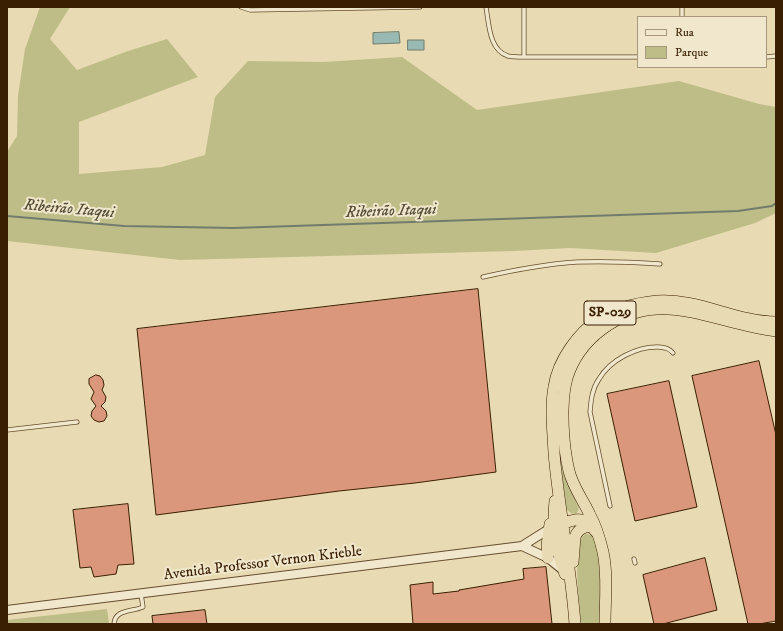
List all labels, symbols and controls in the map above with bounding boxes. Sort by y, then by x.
legend [637,16,767,68]
text: Rua [675,25,694,40]
text: Parque [675,45,708,60]
water label: Ribeirão Itaqui [23,196,115,224]
water label: Ribeirão Itaqui [345,201,437,223]
road number: SP-029 [584,301,636,325]
street label: Avenida Professor Vernon Krieble [163,543,363,585]

